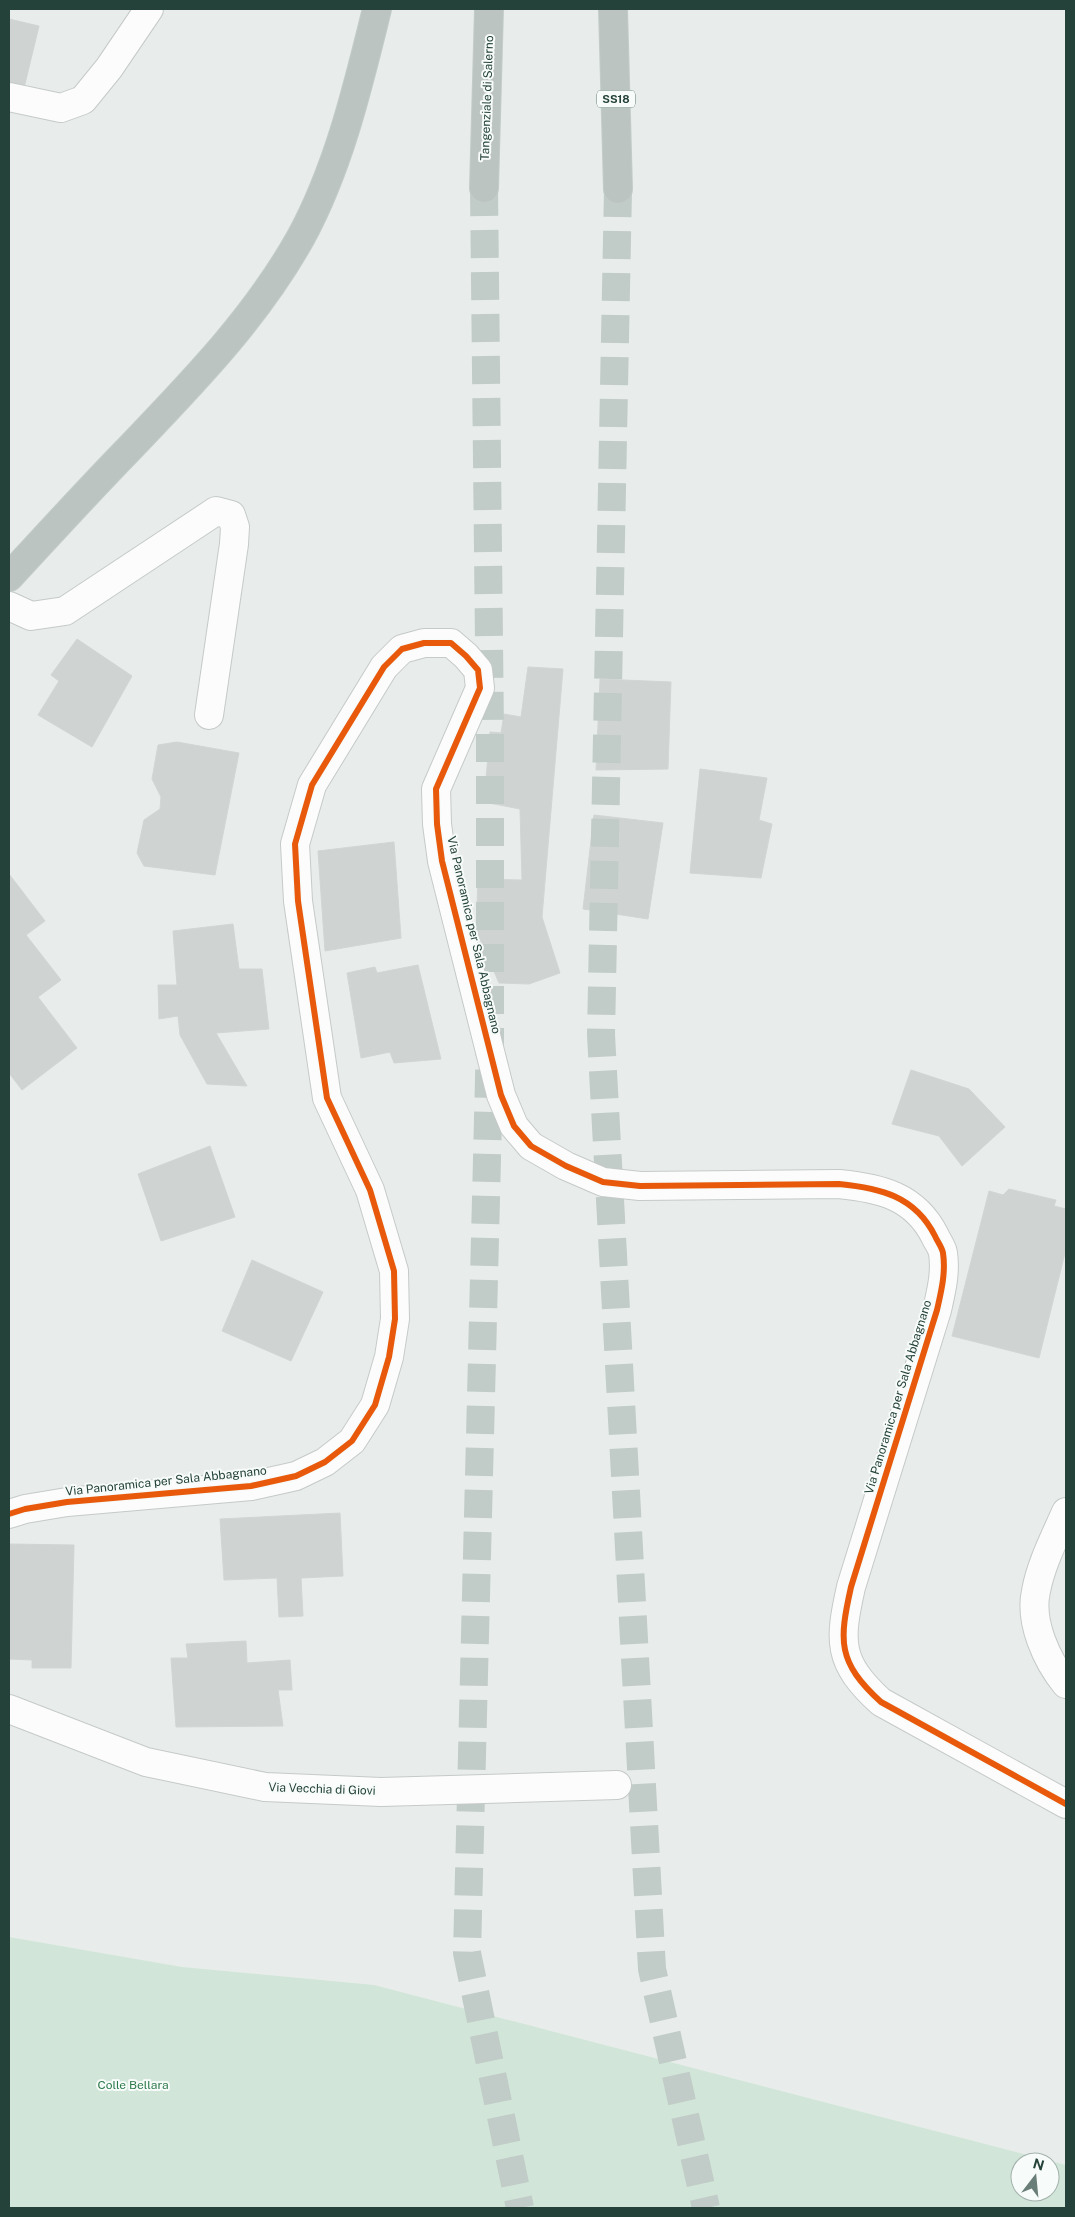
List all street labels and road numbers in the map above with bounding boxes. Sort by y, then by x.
street label: Tangenziale di Salerno [478,35,496,161]
road number: SS18 [597,90,635,108]
street label: Via Panoramica per Sala Abbagnano [444,835,504,1035]
street label: Via Panoramica per Sala Abbagnano [862,1298,934,1496]
street label: Via Panoramica per Sala Abbagnano [65,1463,268,1499]
street label: Via Vecchia di Giovi [268,1780,376,1798]

